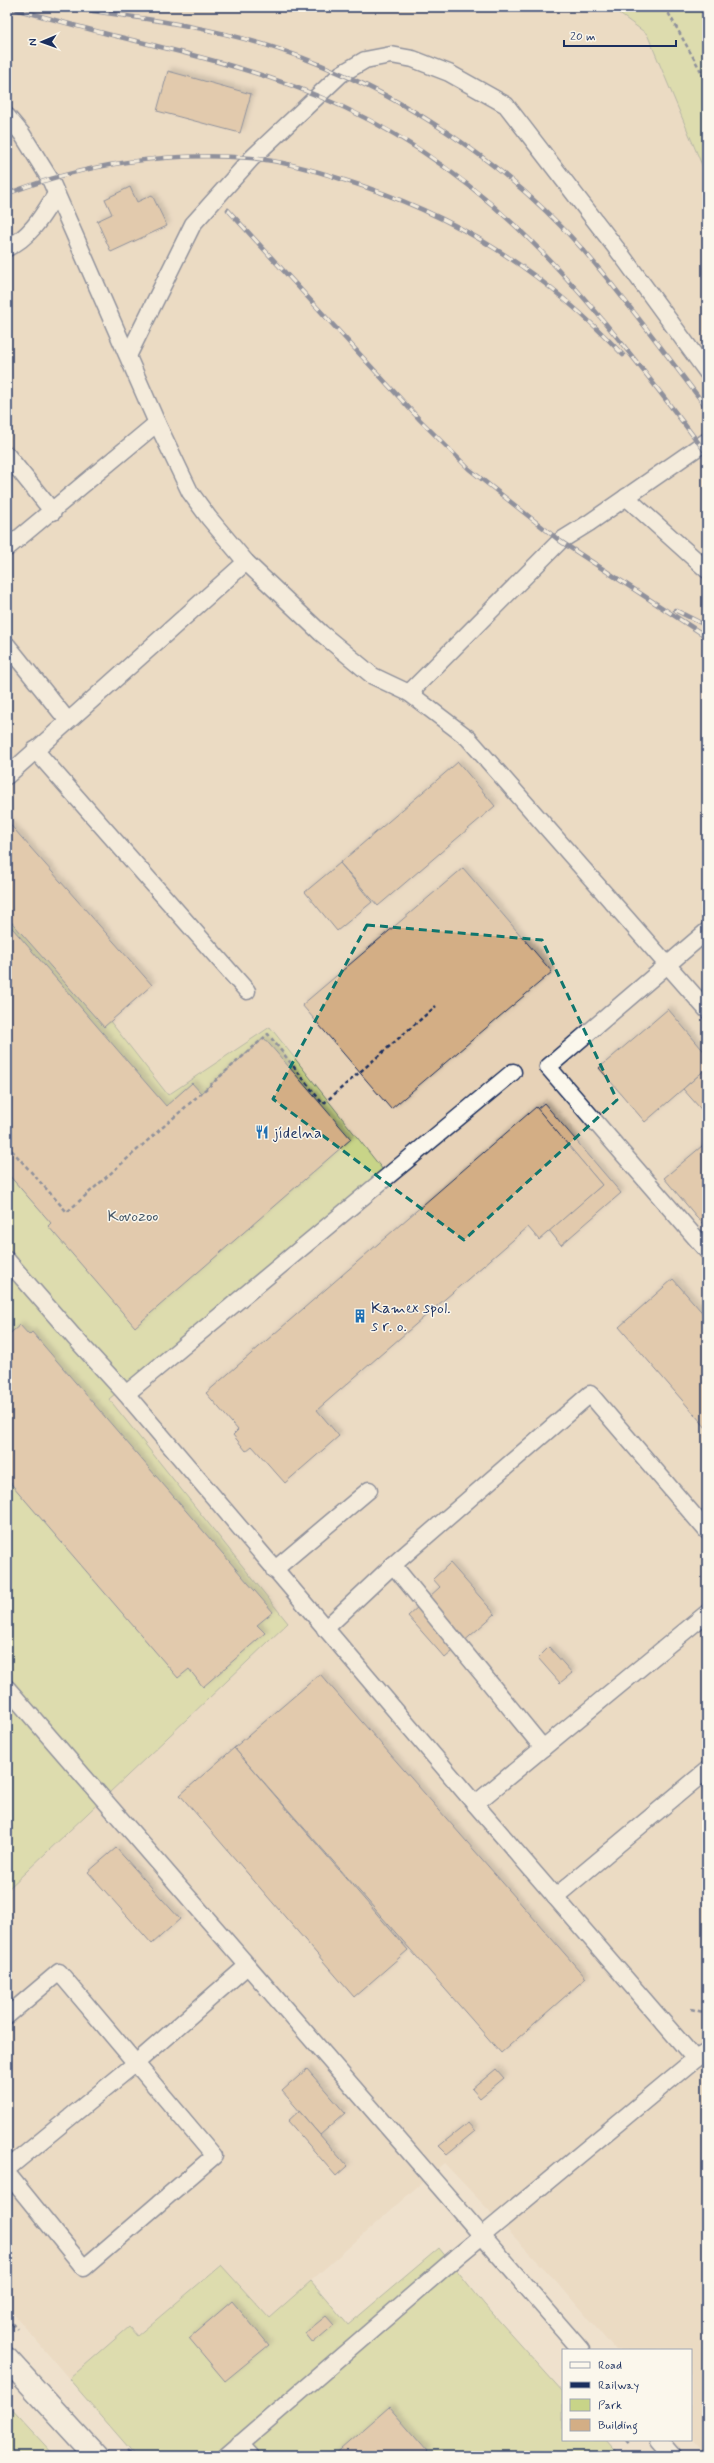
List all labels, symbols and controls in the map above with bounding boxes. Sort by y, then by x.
north arrow [22,22,62,62]
scale bar [564,22,676,48]
text: 20 m [570,29,596,45]
text: N [26,38,40,46]
place label: jídelna [272,1123,322,1144]
restaurant icon: jídelna [254,1124,270,1140]
park label: Kovozoo [108,1206,158,1227]
place label: Kamex spol. s r. o. [371,1298,450,1337]
building icon: Kamex spol. s r. o. [352,1308,368,1324]
legend [562,2349,692,2441]
text: Road [598,2358,622,2374]
text: Railway [598,2378,640,2394]
text: Park [598,2398,622,2414]
text: Building [598,2418,638,2435]

